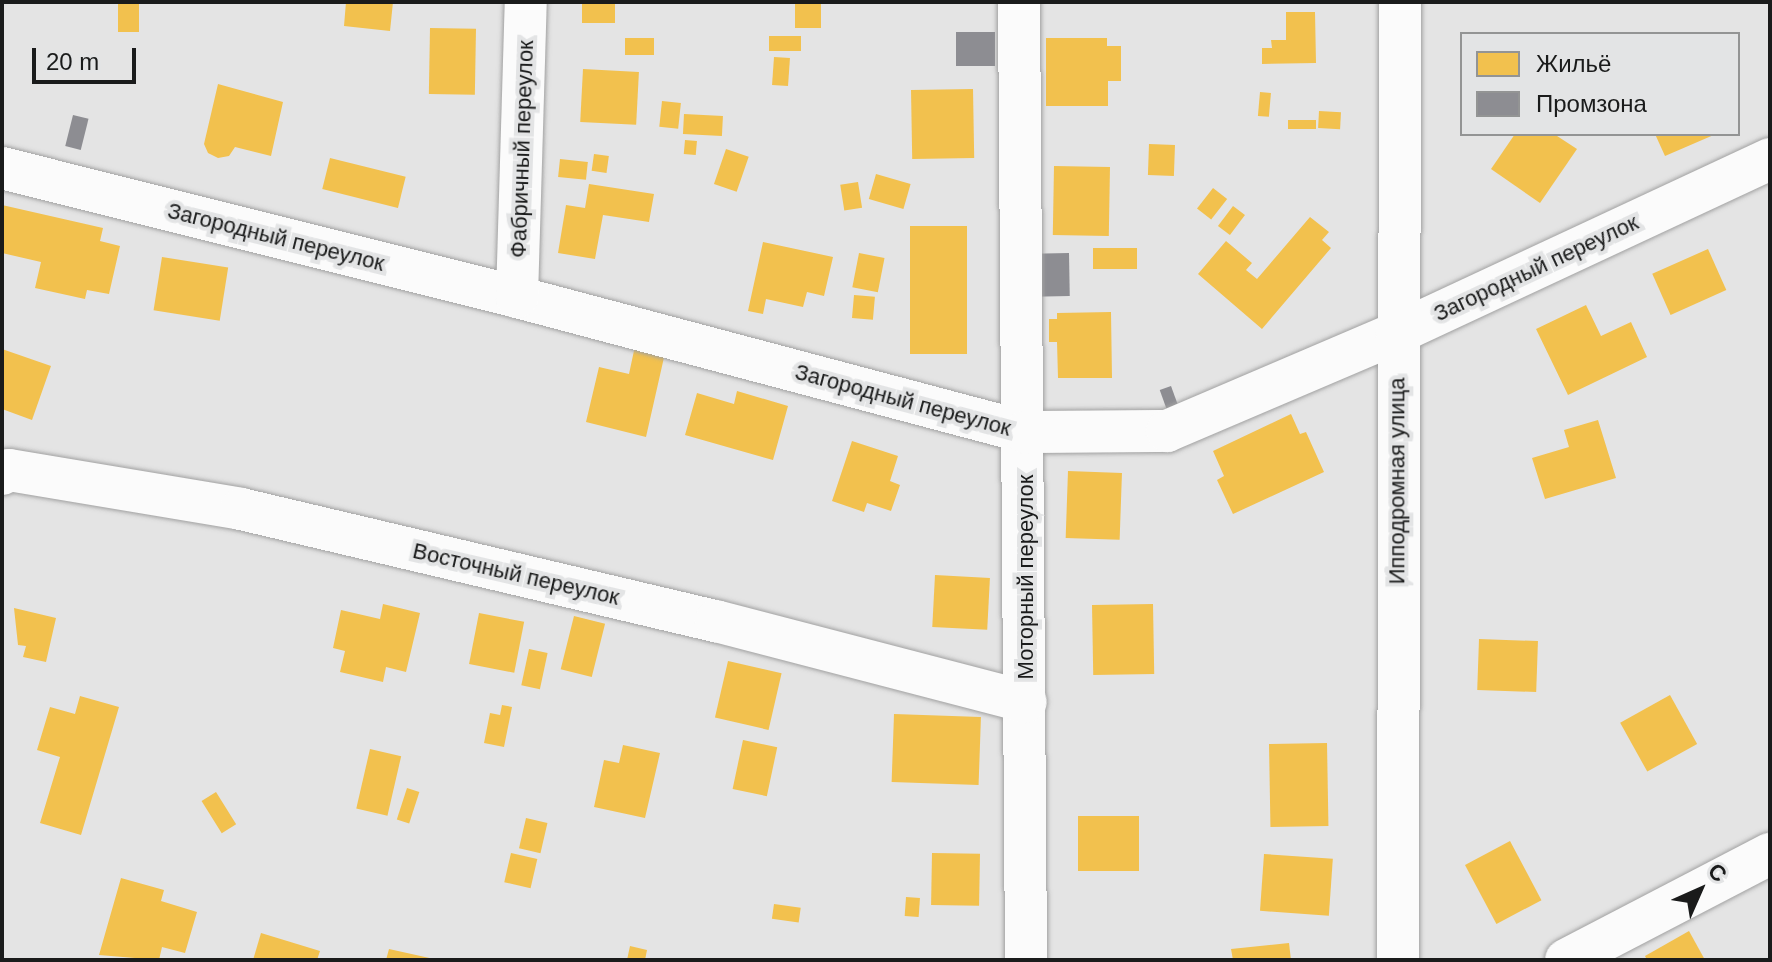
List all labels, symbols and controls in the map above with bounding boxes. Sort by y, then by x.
scale bar [36,32,140,82]
legend [1460,32,1740,136]
street label: Фабричный переулок [505,40,539,258]
text: 20 m [46,48,99,75]
text: Жильё [1536,50,1611,77]
text: Промзона [1536,90,1647,117]
street label: Загородный переулок [165,197,387,277]
street label: Загородный переулок [1430,209,1642,327]
street label: Загородный переулок [792,358,1014,442]
street label: Ипподромная улица [1384,378,1410,584]
street label: Моторный переулок [1013,475,1039,679]
street label: Восточный переулок [410,537,622,611]
north arrow [1660,850,1740,930]
text: С [1703,858,1732,887]

